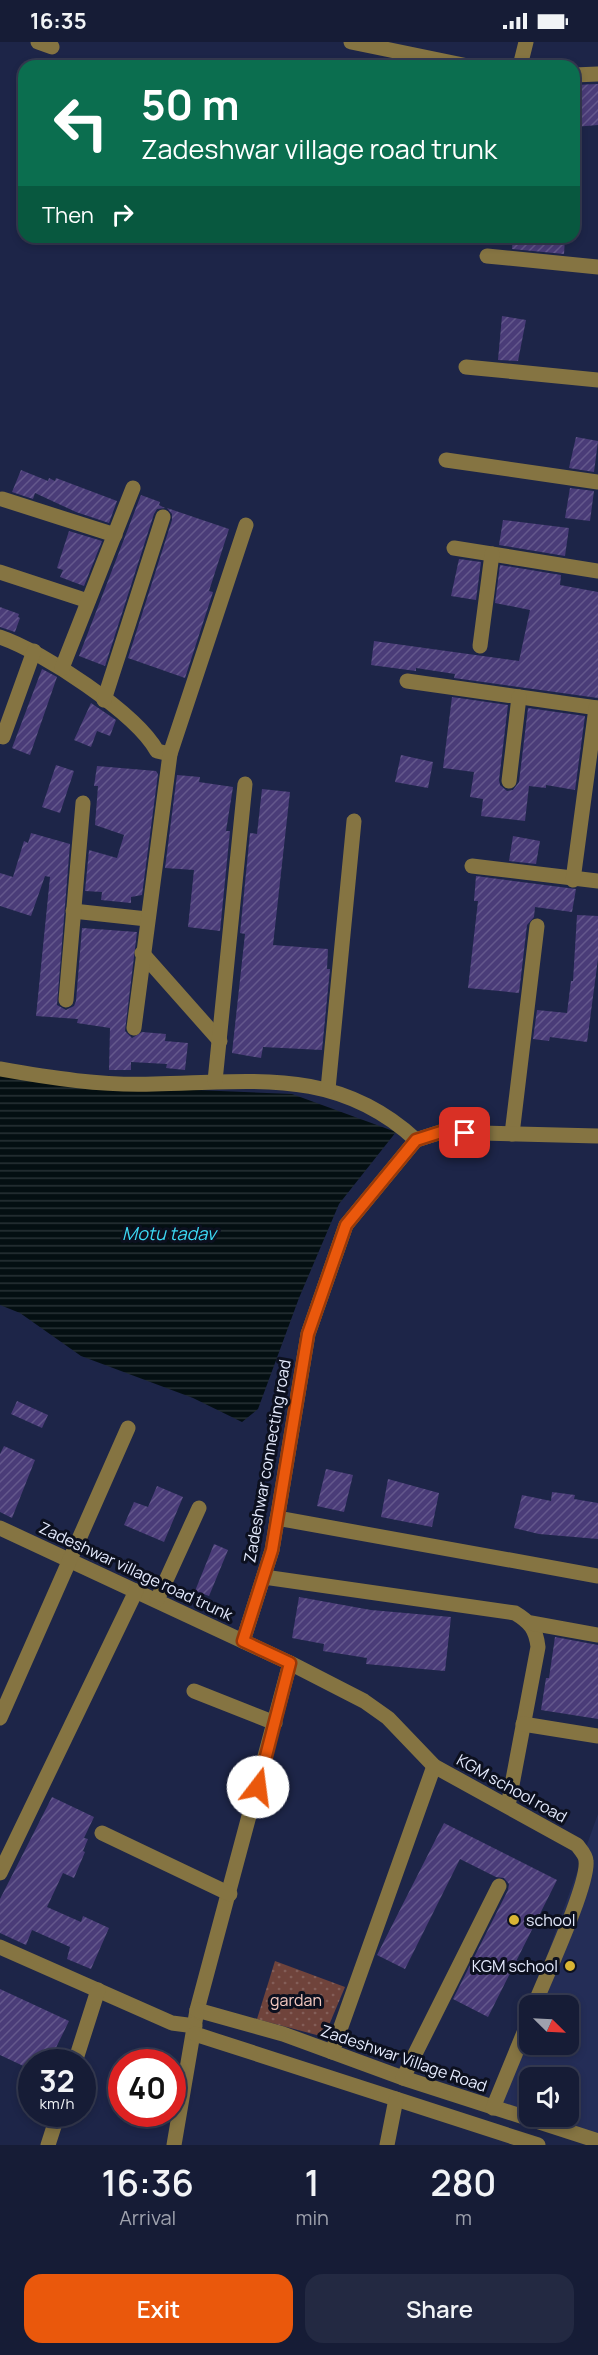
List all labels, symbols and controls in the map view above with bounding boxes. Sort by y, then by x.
text: 16:35 [30,6,87,36]
text: 50 m [141,75,239,133]
icon: left [42,84,120,162]
text: Zadeshwar village road trunk [141,130,497,167]
icon: right [106,198,139,231]
text: Then [42,200,94,230]
pin [439,1107,490,1158]
icon: arrive [448,1116,481,1149]
water label: Motu tadav [122,1221,219,1245]
street label: Zadeshwar connecting road [238,1358,296,1564]
street label: Zadeshwar village road trunk [36,1516,237,1626]
street label: KGM school road [453,1749,571,1827]
position arrow [226,1755,290,1819]
place label: school [526,1909,575,1931]
marker: school [507,1913,521,1927]
place label: KGM school [472,1955,558,1977]
marker: KGM school [563,1959,577,1973]
park label: gardan [270,1989,322,2011]
north arrow [519,1995,579,2055]
map controls [519,1995,579,2127]
street label: Zadeshwar Village Road [318,2019,490,2097]
speed limit sign: 40 [108,2049,186,2127]
text: 32 [39,2060,75,2101]
button: sound [519,2067,579,2127]
text: km/h [40,2093,74,2114]
text: 16:36 [102,2158,194,2207]
text: 1 [305,2158,320,2207]
text: 280 [431,2158,496,2207]
text: Arrival [119,2204,176,2231]
text: min [295,2204,329,2231]
text: m [455,2204,472,2231]
button: Exit [24,2274,293,2343]
button: Share [305,2274,574,2343]

